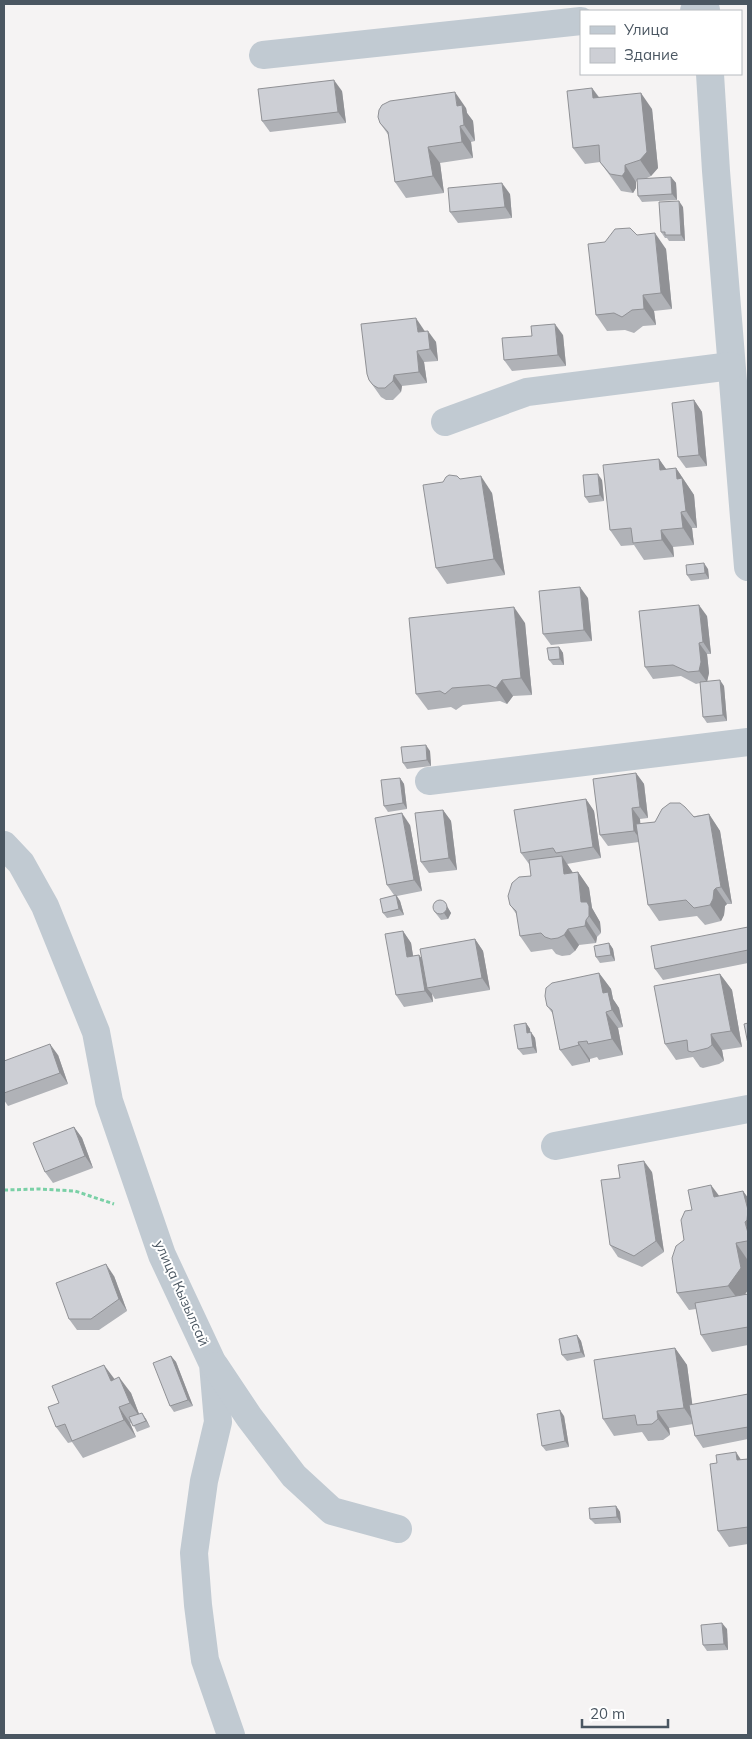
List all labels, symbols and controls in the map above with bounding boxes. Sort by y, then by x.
legend [580,10,742,75]
text: Улица [623,20,669,39]
text: Здание [624,45,678,64]
street label: улица Кызылсай [151,1237,213,1349]
scale bar [582,1696,668,1728]
text: 20 m [590,1704,625,1723]

